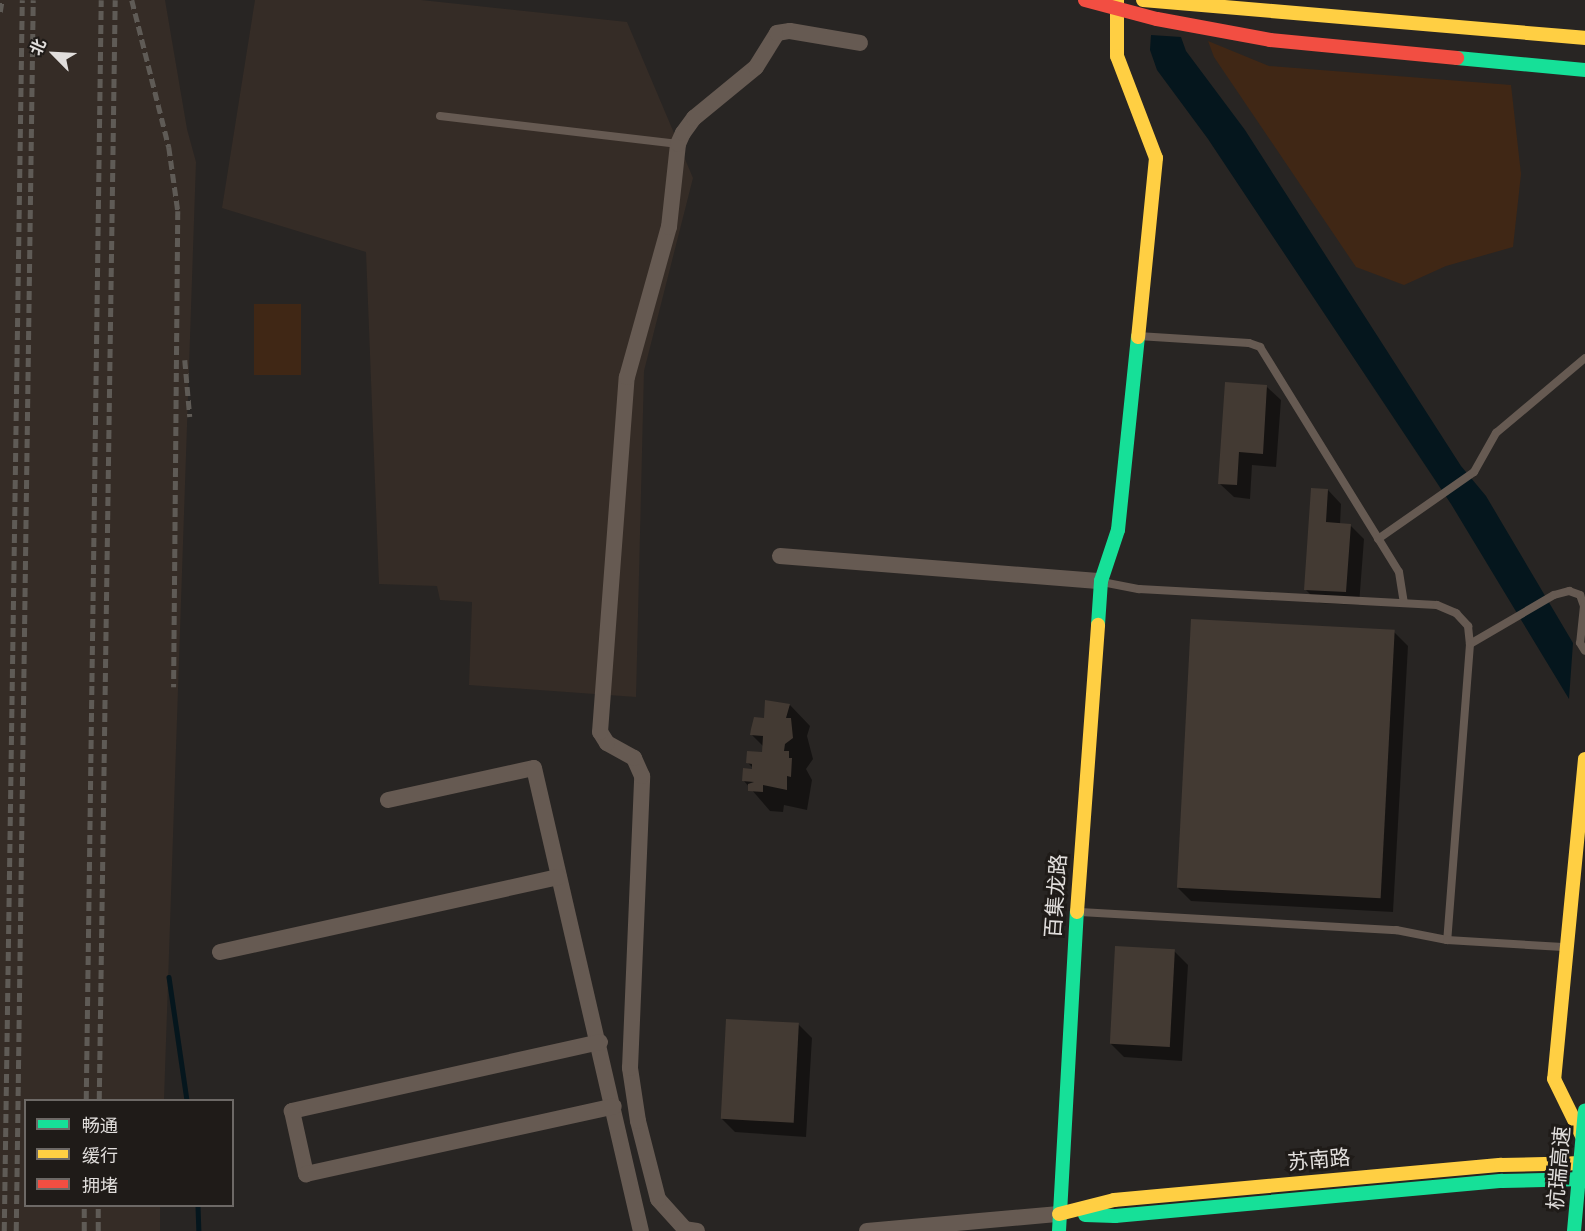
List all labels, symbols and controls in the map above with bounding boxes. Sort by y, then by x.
north arrow [24,24,84,84]
text: 北 [25,35,50,58]
street label: 百集龙路 [1041,853,1071,939]
legend [24,1099,234,1207]
text: 畅通 [82,1115,118,1136]
street label: 杭瑞高速 [1543,1125,1575,1211]
text: 缓行 [82,1145,118,1166]
street label: 苏南路 [1287,1145,1351,1175]
text: 拥堵 [82,1175,118,1196]

